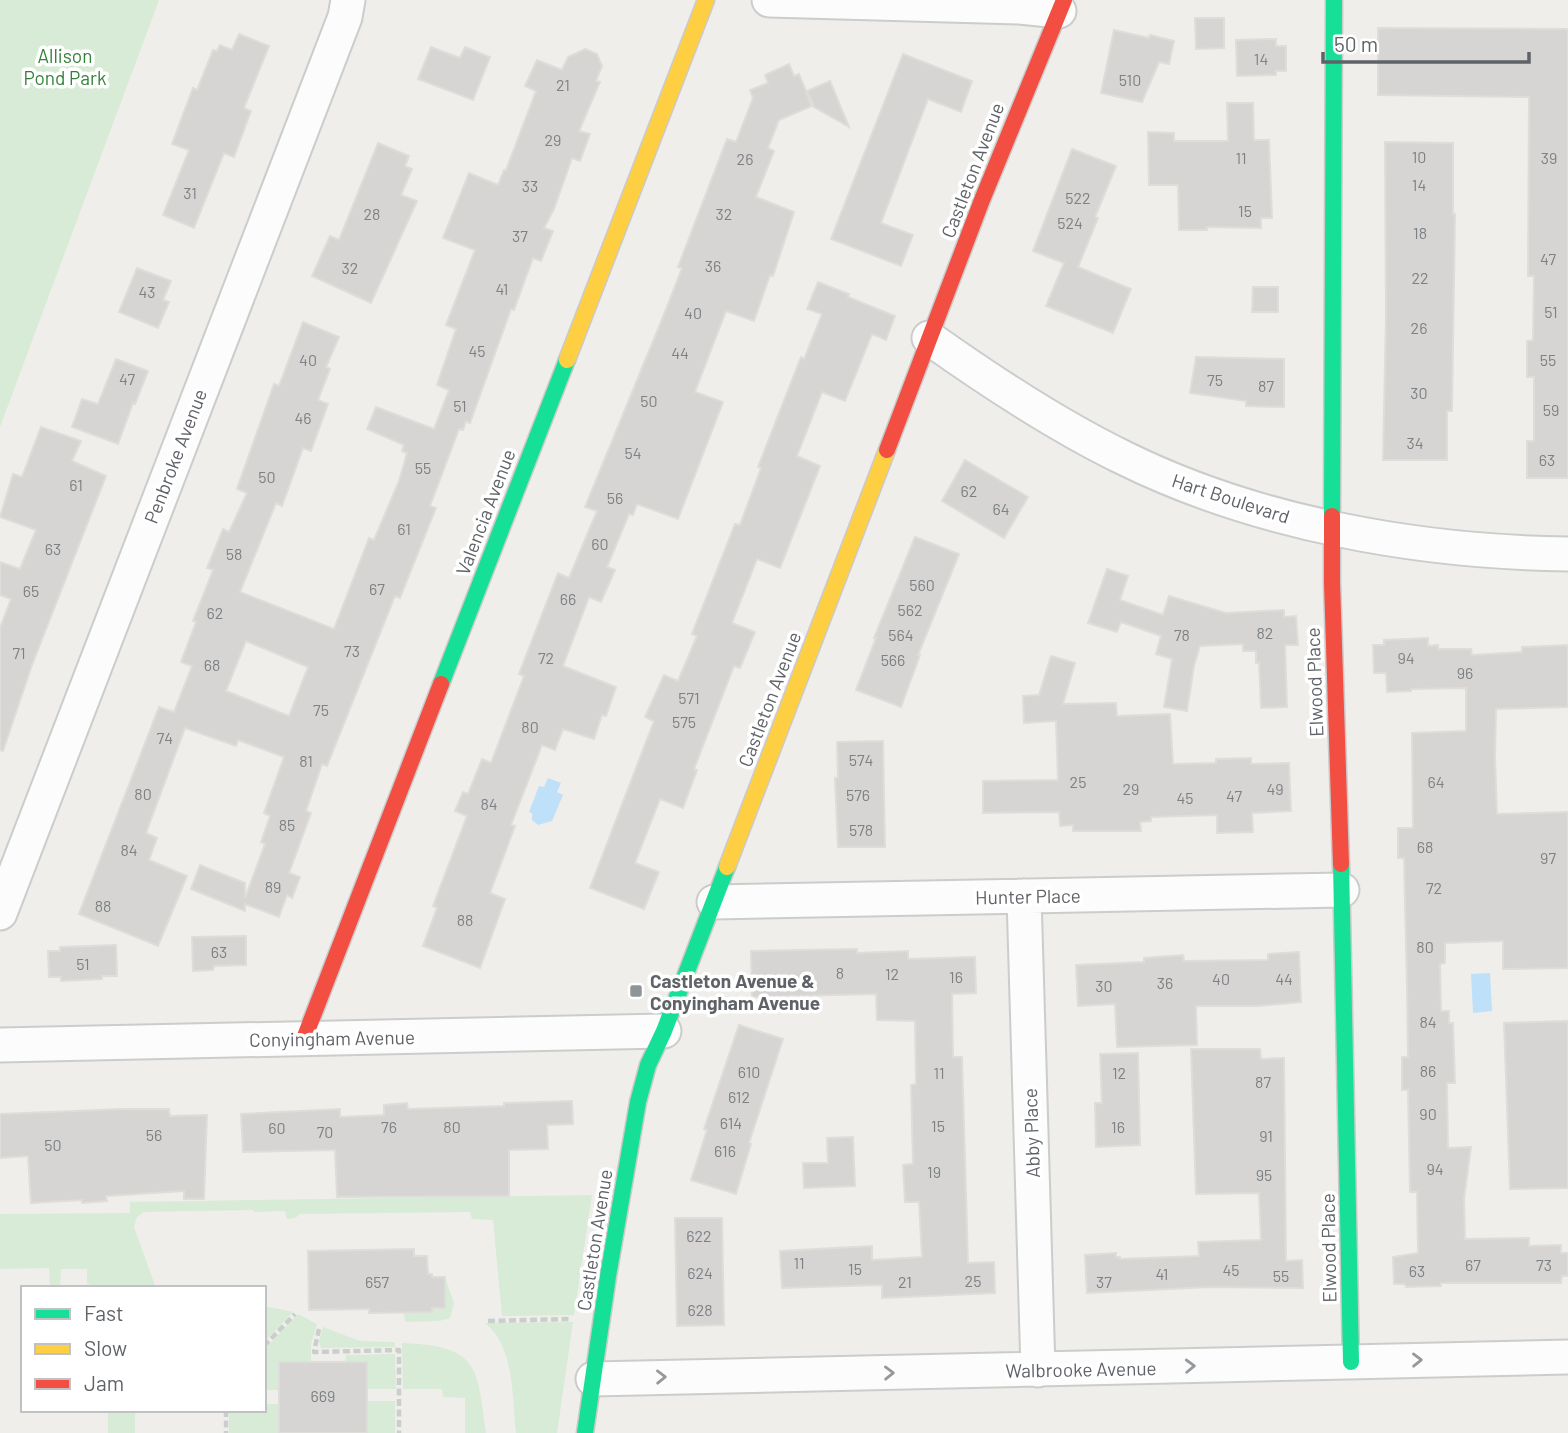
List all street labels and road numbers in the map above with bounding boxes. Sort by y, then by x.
street label: Castleton Avenue [936,99,1008,241]
street label: Penbroke Avenue [139,385,211,527]
street label: Valencia Avenue [450,446,520,578]
street label: Hart Boulevard [1169,468,1293,528]
street label: Elwood Place [1301,627,1327,737]
street label: Castleton Avenue [733,628,805,770]
street label: Hunter Place [975,884,1081,908]
street label: Conyingham Avenue [249,1025,415,1051]
street label: Abby Place [1018,1088,1044,1178]
street label: Castleton Avenue [571,1168,617,1312]
street label: Elwood Place [1316,1193,1340,1303]
street label: Walbrooke Avenue [1005,1356,1157,1382]

